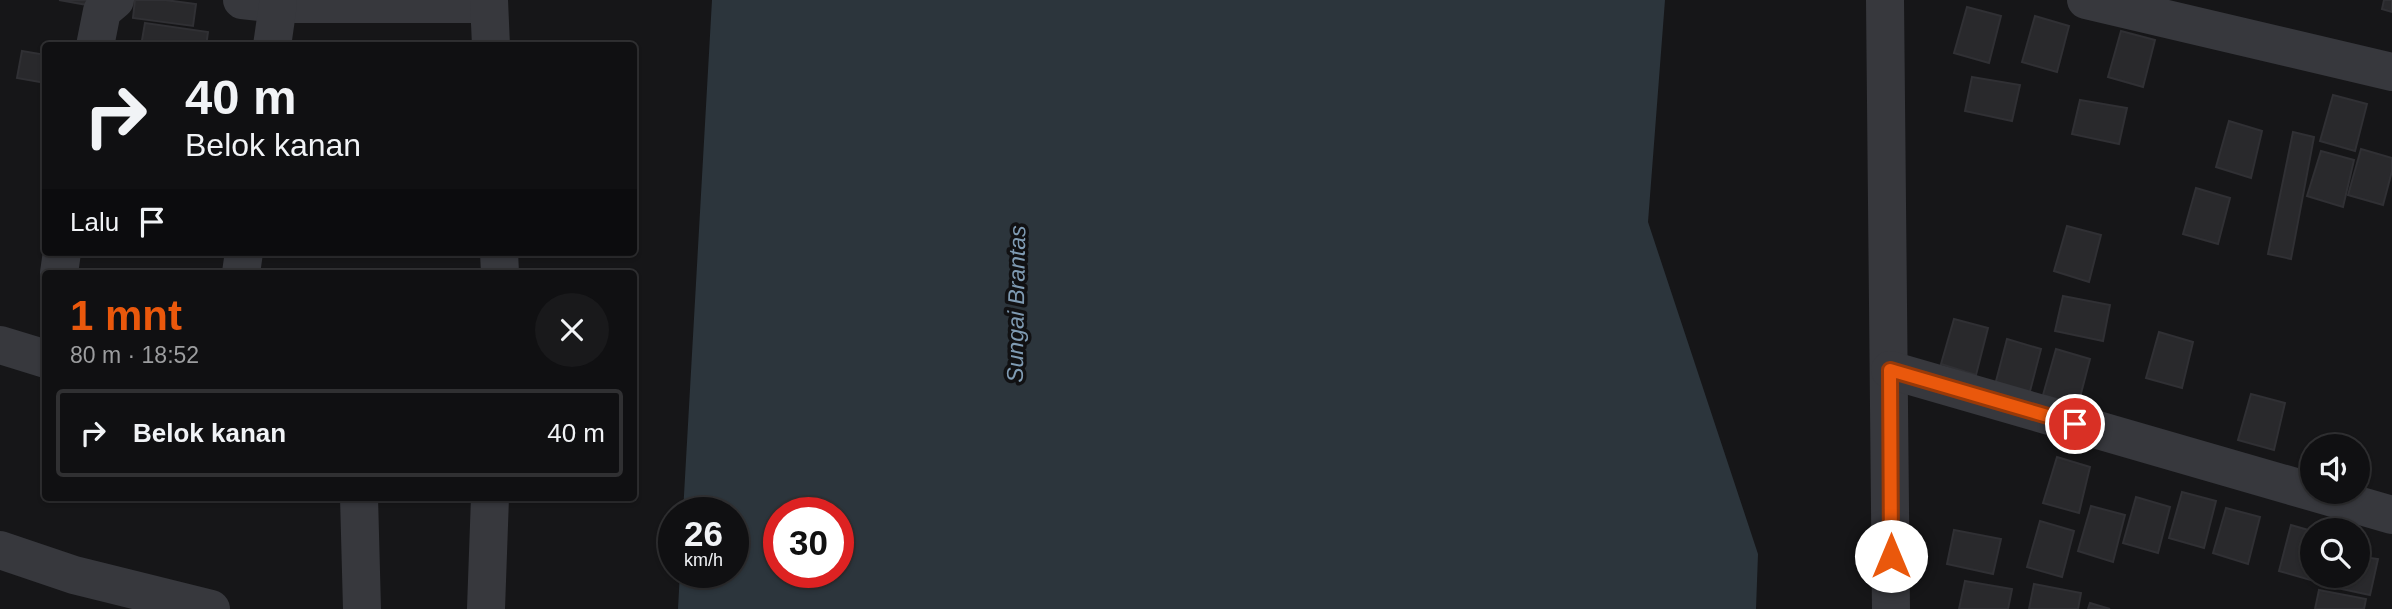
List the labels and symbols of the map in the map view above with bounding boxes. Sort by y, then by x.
water label: Sungai Brantas [1002,225,1030,383]
pin [2045,394,2105,454]
speed limit sign: 30 [763,497,854,588]
position arrow [1854,519,1928,593]

